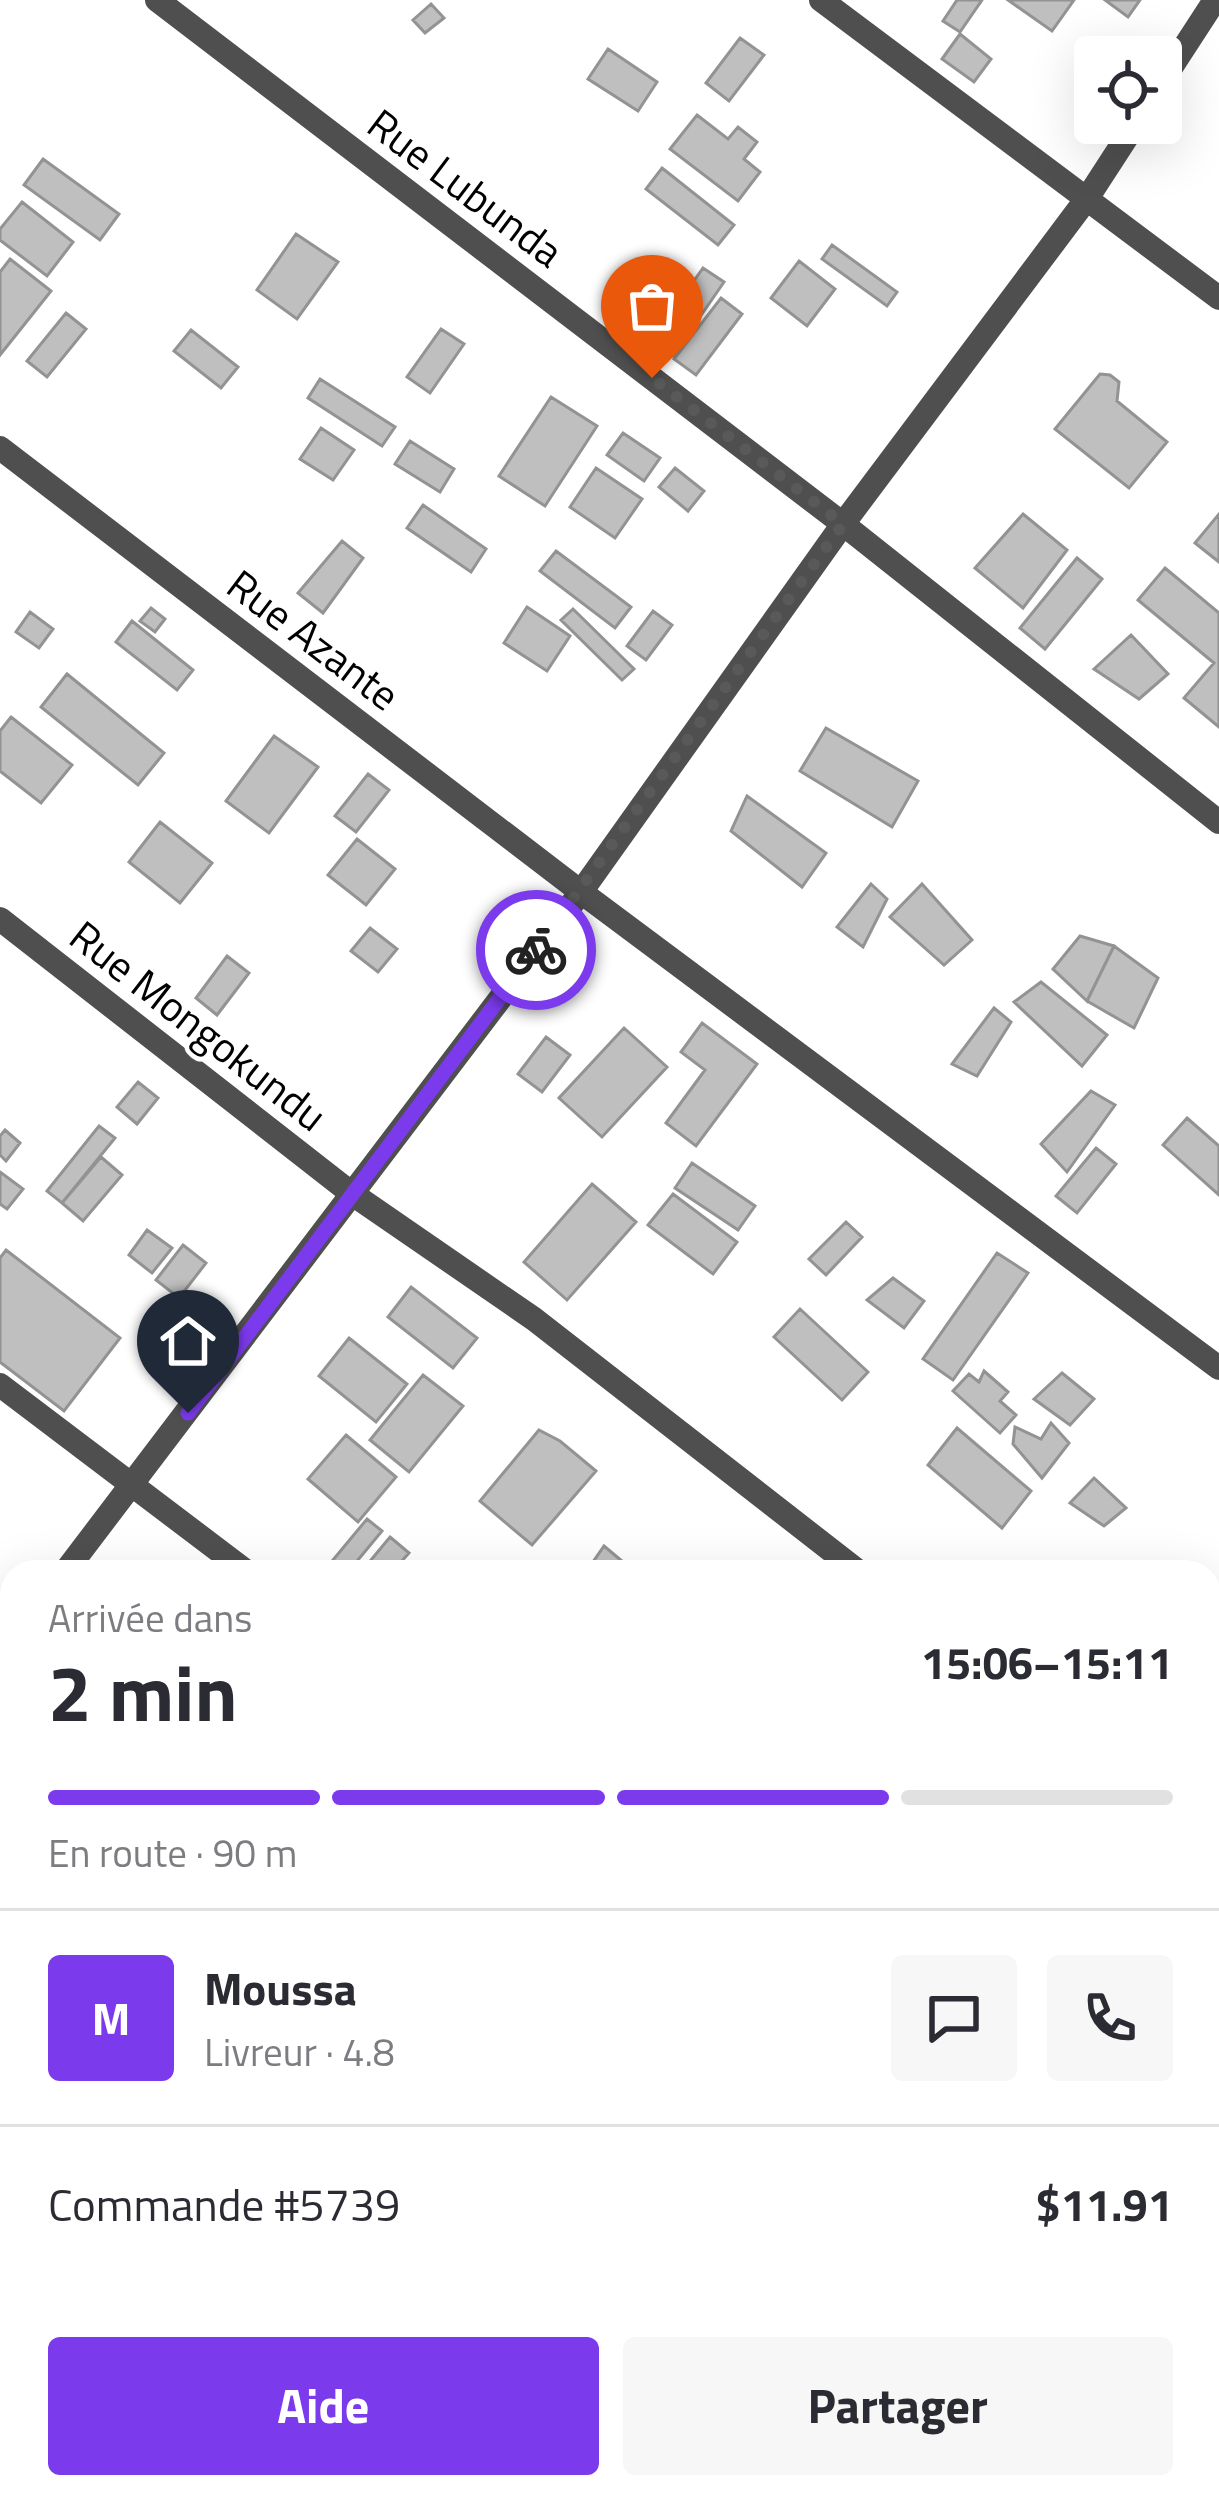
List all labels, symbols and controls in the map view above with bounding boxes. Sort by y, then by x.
map controls [1074,36,1182,144]
button: locate [1074,36,1182,144]
street label: Rue Lubunda [355,92,577,282]
pin [601,255,703,378]
icon: bag [619,273,685,339]
street label: Rue Azante [214,553,414,725]
courier [476,890,596,1010]
street label: Rue Mongokundu [57,904,341,1146]
icon: bike [503,917,569,983]
pin [137,1290,239,1413]
icon: home [155,1308,221,1374]
text: Arrivée dans [48,1588,252,1647]
text: 15:06–15:11 [921,1628,1173,1696]
text: 2 min [48,1633,238,1751]
text: En route · 90 m [48,1823,297,1882]
text: Moussa [204,1954,357,2022]
button: chat [891,1955,1017,2081]
button: phone [1047,1955,1173,2081]
text: M [92,1984,130,2052]
text: Livreur · 4.8 [204,2022,395,2081]
text: Commande #5739 [48,2170,400,2238]
text: $11.91 [1035,2170,1173,2238]
button: Aide [48,2337,599,2475]
button: Partager [623,2337,1173,2475]

